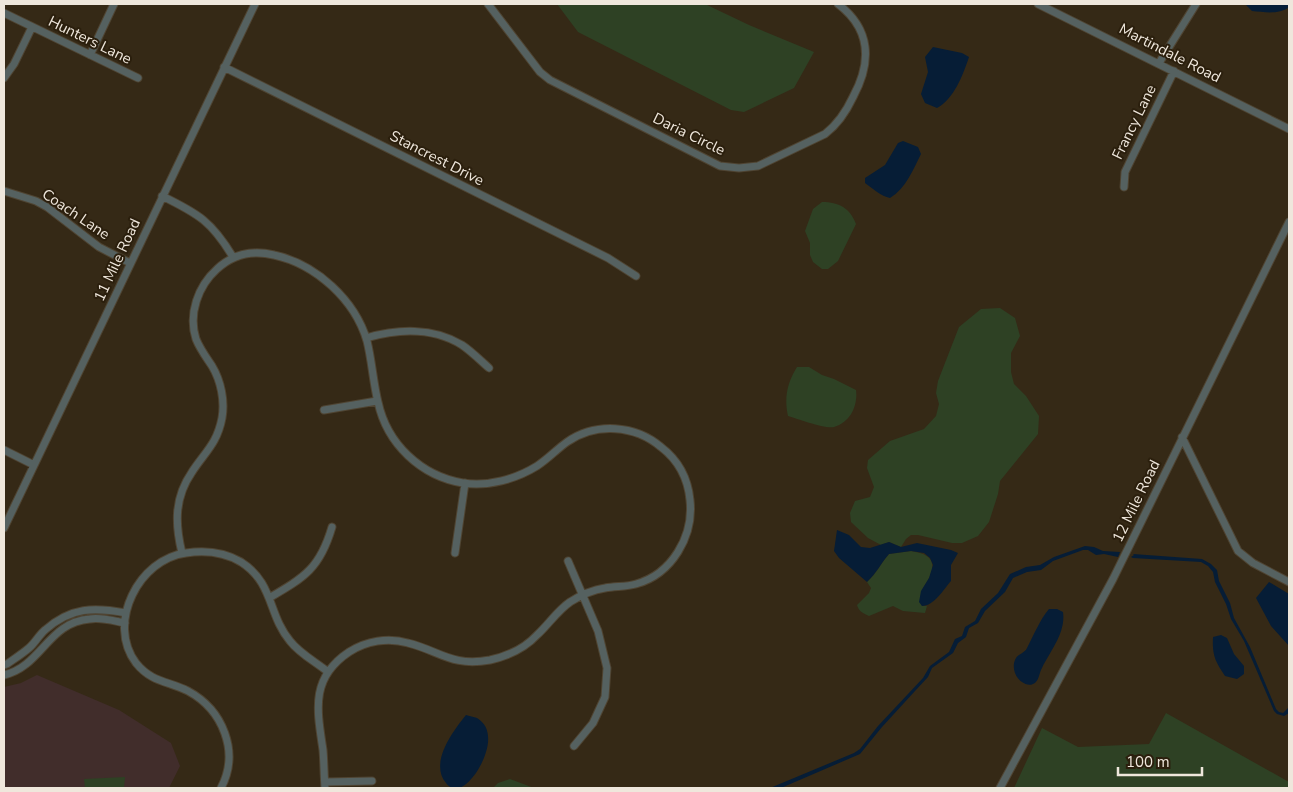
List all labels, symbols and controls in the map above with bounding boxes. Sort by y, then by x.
street label: Hunters Lane [45,11,135,69]
street label: Martindale Road [1116,19,1224,87]
street label: Francy Lane [1107,81,1161,163]
street label: Daria Circle [650,108,728,160]
street label: Stancrest Drive [387,126,487,190]
street label: Coach Lane [38,184,114,244]
street label: 11 Mile Road [89,215,145,305]
street label: 12 Mile Road [1107,457,1165,545]
scale bar [1118,744,1202,776]
text: 100 m [1126,752,1170,772]

